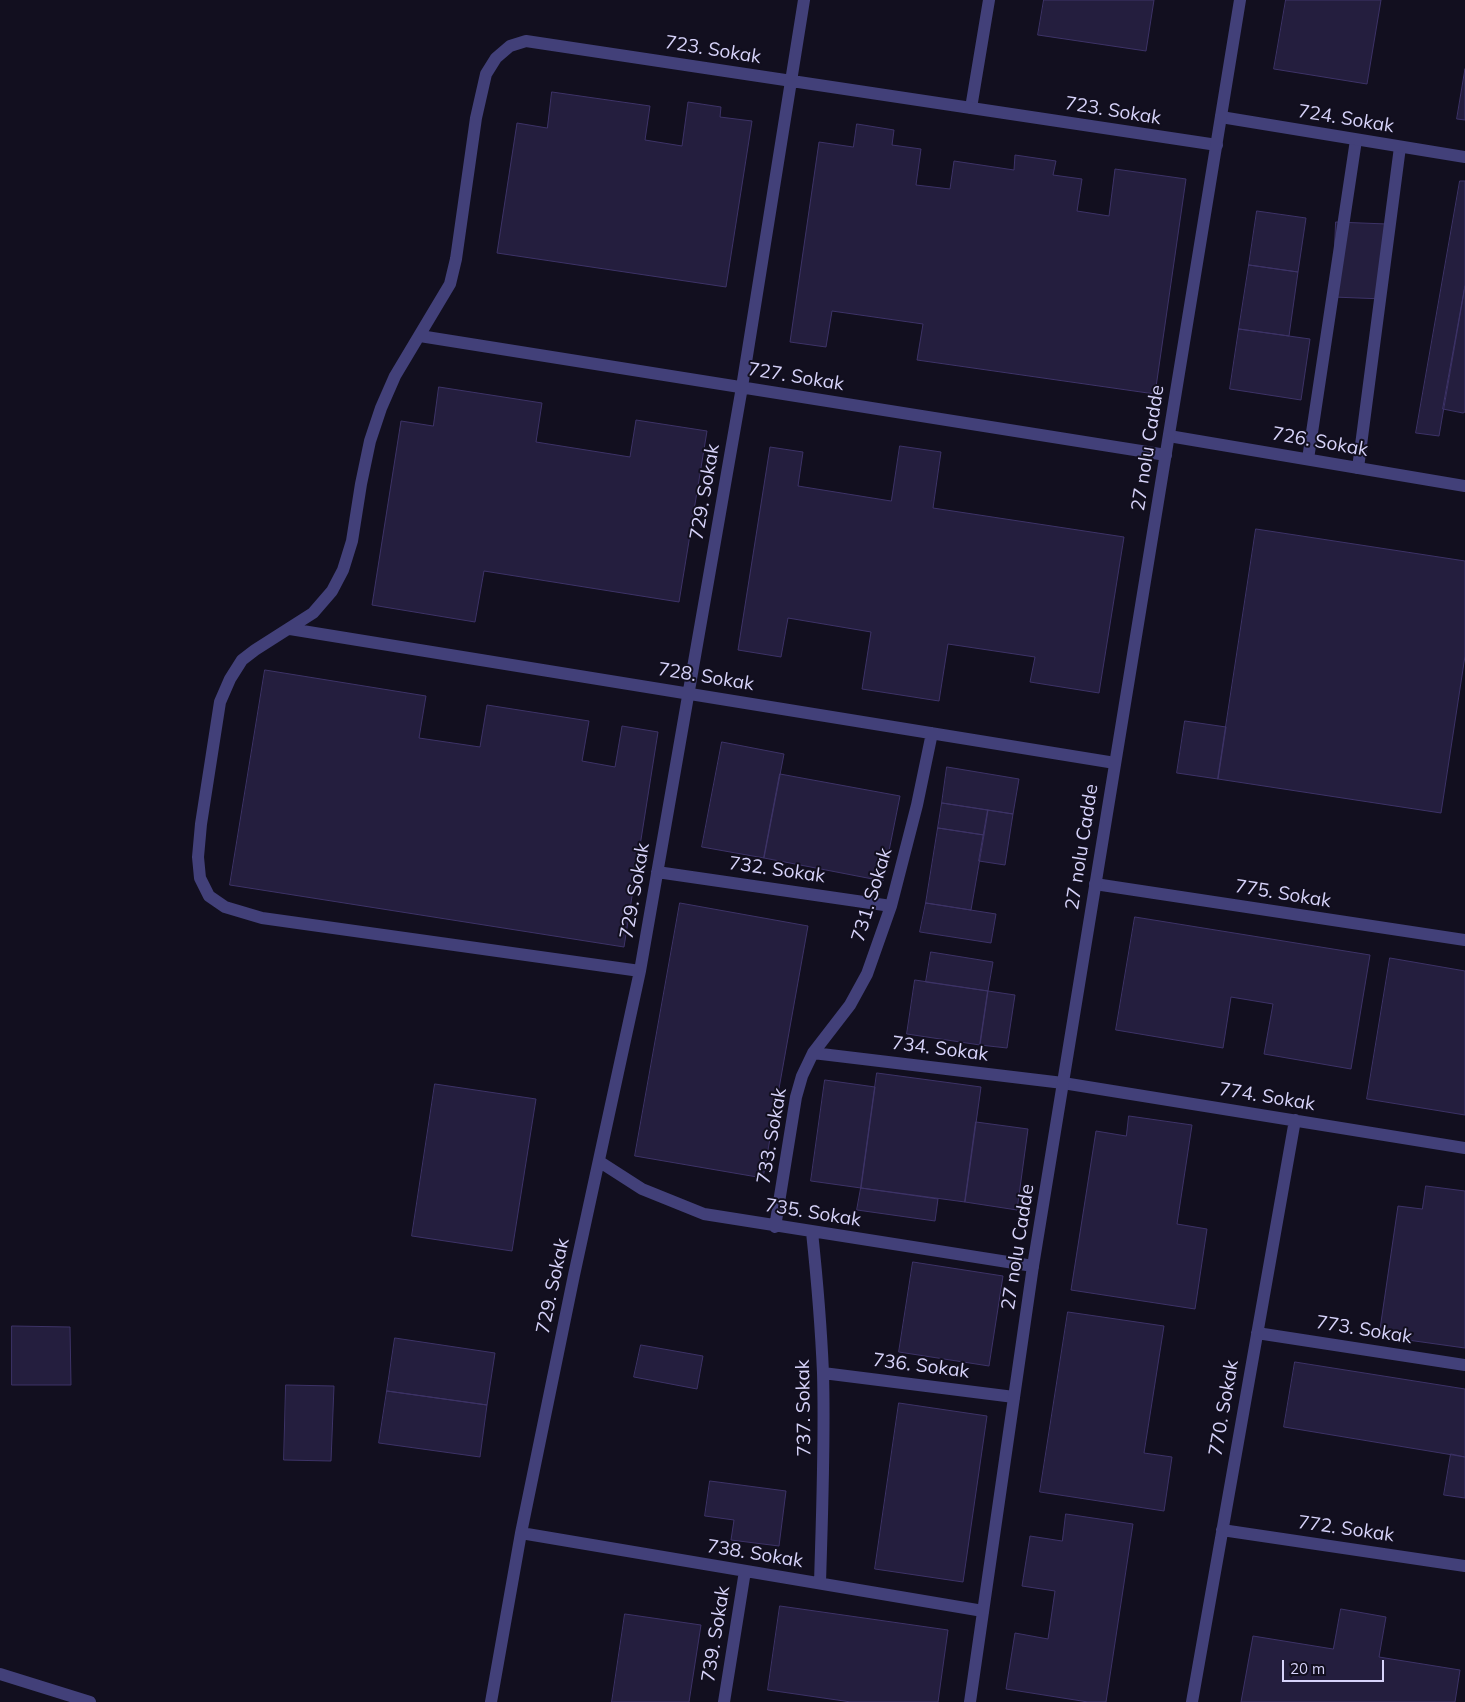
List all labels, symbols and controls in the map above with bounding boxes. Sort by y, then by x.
street label: 723. Sokak [663,31,763,69]
street label: 723. Sokak [1063,92,1163,130]
street label: 724. Sokak [1296,100,1396,138]
street label: 727. Sokak [746,358,846,396]
street label: 27 nolu Cadde [1127,383,1169,513]
street label: 726. Sokak [1270,422,1370,462]
street label: 729. Sokak [685,442,725,542]
street label: 728. Sokak [656,658,756,696]
street label: 27 nolu Cadde [1061,782,1103,912]
street label: 729. Sokak [615,841,655,941]
street label: 731. Sokak [847,845,897,945]
street label: 732. Sokak [727,852,827,888]
street label: 775. Sokak [1233,875,1333,913]
street label: 734. Sokak [890,1032,990,1066]
street label: 774. Sokak [1217,1078,1317,1116]
street label: 733. Sokak [752,1086,792,1186]
street label: 27 nolu Cadde [997,1182,1039,1312]
street label: 735. Sokak [763,1194,863,1232]
street label: 729. Sokak [532,1236,574,1336]
street label: 773. Sokak [1314,1311,1414,1349]
street label: 736. Sokak [871,1349,971,1383]
street label: 770. Sokak [1204,1358,1244,1458]
street label: 737. Sokak [792,1359,816,1457]
street label: 772. Sokak [1296,1511,1396,1547]
street label: 738. Sokak [705,1535,805,1573]
street label: 739. Sokak [697,1584,735,1684]
scale bar [1285,1650,1388,1682]
text: 20 m [1290,1659,1325,1678]

